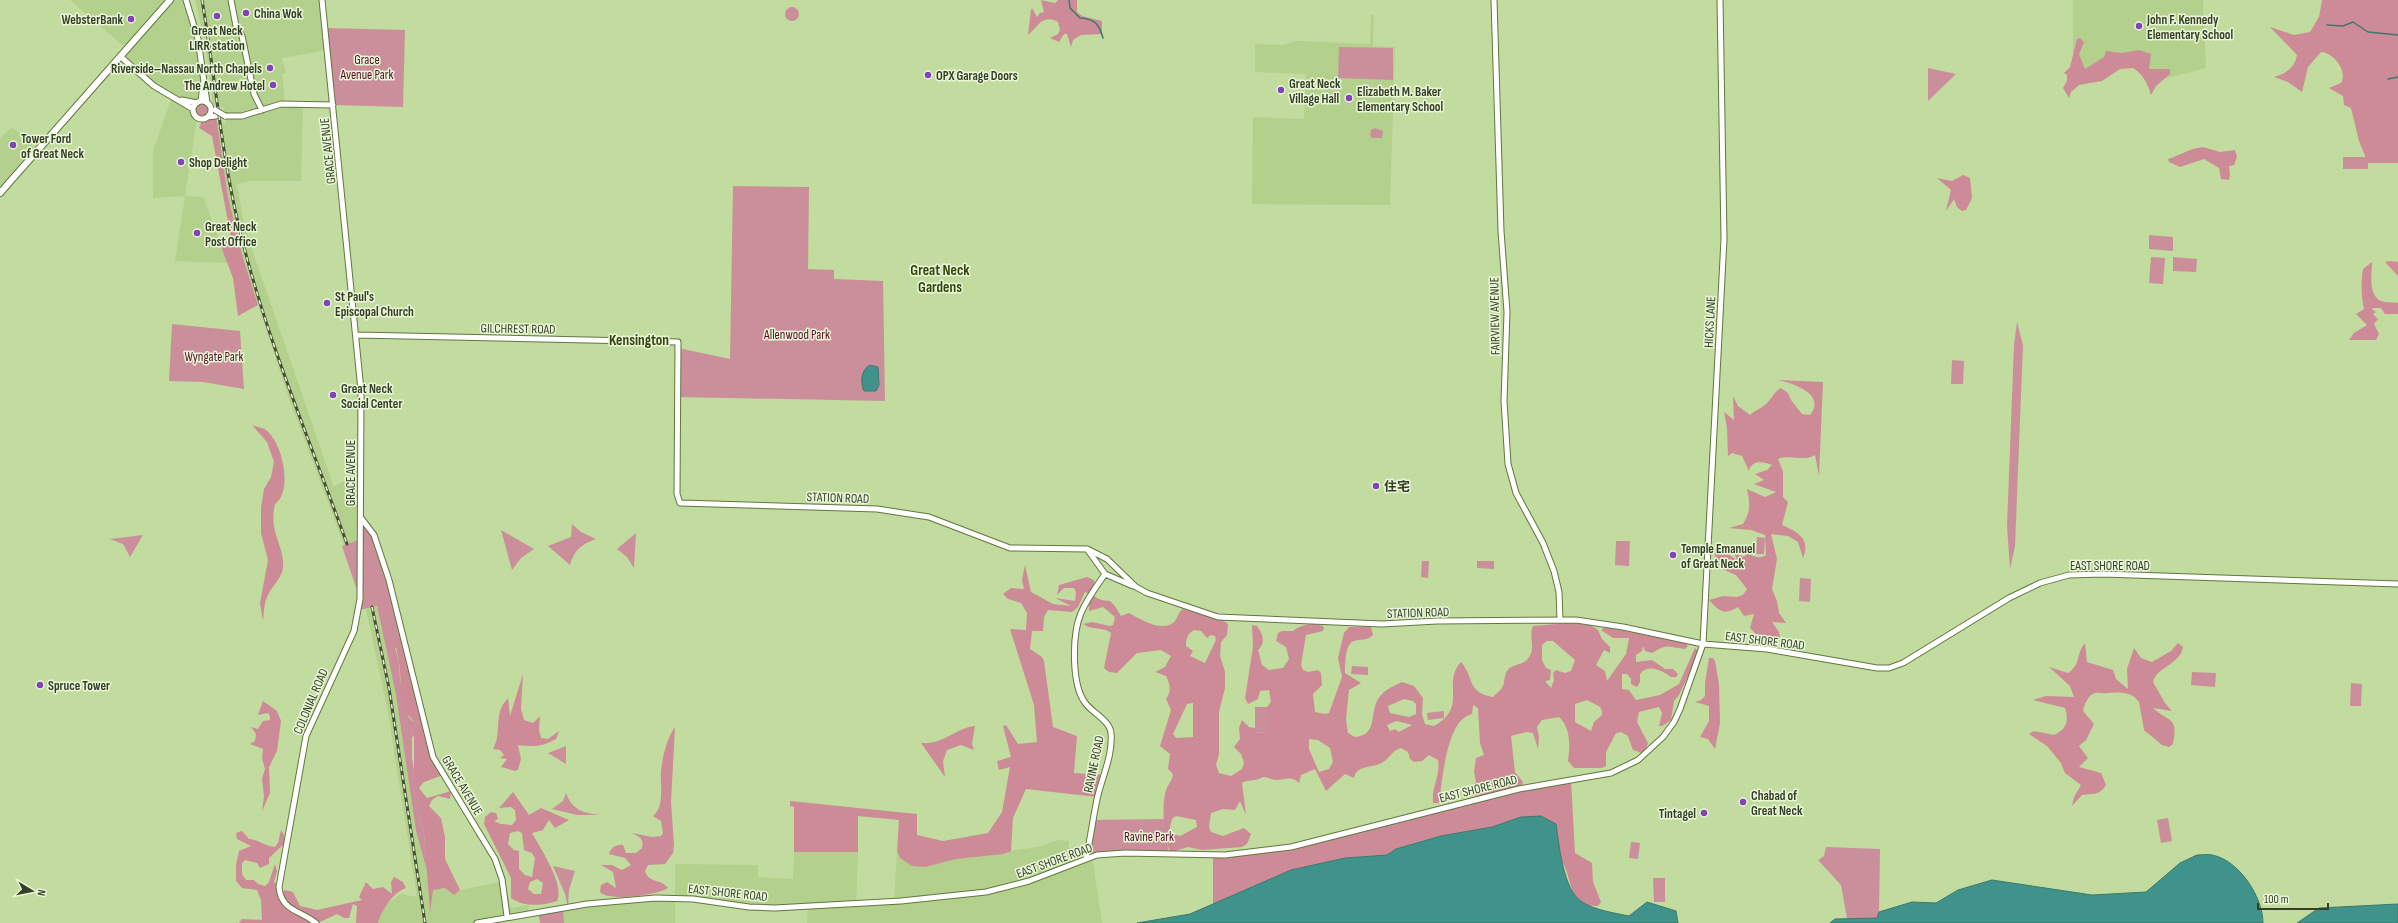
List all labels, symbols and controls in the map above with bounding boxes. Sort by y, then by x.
place label: China Wok [254,6,303,22]
marker: China Wok [241,8,251,18]
marker: Great Neck LIRR station [212,11,222,21]
place label: WebsterBank [61,12,124,28]
place label: John F. Kennedy Elementary School [2146,12,2234,43]
marker: WebsterBank [126,14,136,24]
marker: John F. Kennedy Elementary School [2134,21,2144,31]
place label: Great Neck LIRR station [189,23,245,54]
park label: Grace Avenue Park [340,52,393,83]
place label: Riverside–Nassau North Chapels [111,61,262,77]
marker: Riverside–Nassau North Chapels [265,63,275,73]
place label: OPX Garage Doors [936,68,1018,84]
marker: OPX Garage Doors [923,70,933,80]
place label: Great Neck Village Hall [1289,76,1341,107]
place label: The Andrew Hotel [184,78,265,94]
marker: The Andrew Hotel [268,80,278,90]
place label: Elizabeth M. Baker Elementary School [1357,84,1444,115]
marker: Great Neck Village Hall [1276,85,1286,95]
marker: Elizabeth M. Baker Elementary School [1344,93,1354,103]
street label: GRACE AVENUE [317,117,339,185]
place label: Tower Ford of Great Neck [21,131,85,162]
marker: Tower Ford of Great Neck [8,140,18,150]
place label: Shop Delight [189,155,248,171]
marker: Shop Delight [176,157,186,167]
place label: Great Neck Post Office [205,219,257,250]
marker: Great Neck Post Office [192,228,202,238]
district label: Great Neck Gardens [910,261,970,297]
street label: FAIRVIEW AVENUE [1486,277,1504,355]
place label: St Paul's Episcopal Church [335,289,414,320]
street label: HICKS LANE [1701,296,1719,348]
marker: St Paul's Episcopal Church [322,298,332,308]
street label: GILCHREST ROAD [480,320,556,338]
park label: Allenwood Park [763,327,830,343]
district label: Kensington [609,331,669,350]
park label: Wyngate Park [184,349,244,365]
place label: Great Neck Social Center [341,381,402,412]
marker: Great Neck Social Center [328,390,338,400]
street label: GRACE AVENUE [343,440,359,506]
place label: 住宅 [1384,479,1410,495]
marker: 住宅 [1371,481,1381,491]
street label: STATION ROAD [806,489,869,507]
place label: Temple Emanuel of Great Neck [1681,541,1755,572]
marker: Temple Emanuel of Great Neck [1668,550,1678,560]
street label: EAST SHORE ROAD [2070,558,2150,574]
street label: STATION ROAD [1387,604,1450,622]
street label: EAST SHORE ROAD [1724,628,1805,654]
street label: COLONIAL ROAD [290,666,332,737]
place label: Spruce Tower [48,678,110,694]
marker: Spruce Tower [35,680,45,690]
street label: RAVINE ROAD [1080,734,1108,794]
street label: GRACE AVENUE [438,753,486,818]
street label: EAST SHORE ROAD [1438,772,1519,806]
place label: Chabad of Great Neck [1751,788,1803,819]
marker: Chabad of Great Neck [1738,797,1748,807]
place label: Tintagel [1659,806,1696,822]
marker: Tintagel [1699,808,1709,818]
park label: Ravine Park [1124,829,1174,845]
street label: EAST SHORE ROAD [1014,840,1095,882]
north arrow [12,871,52,911]
street label: EAST SHORE ROAD [687,881,768,905]
scale bar [2258,885,2328,911]
text: N [34,889,48,897]
text: 100 m [2264,892,2289,907]

